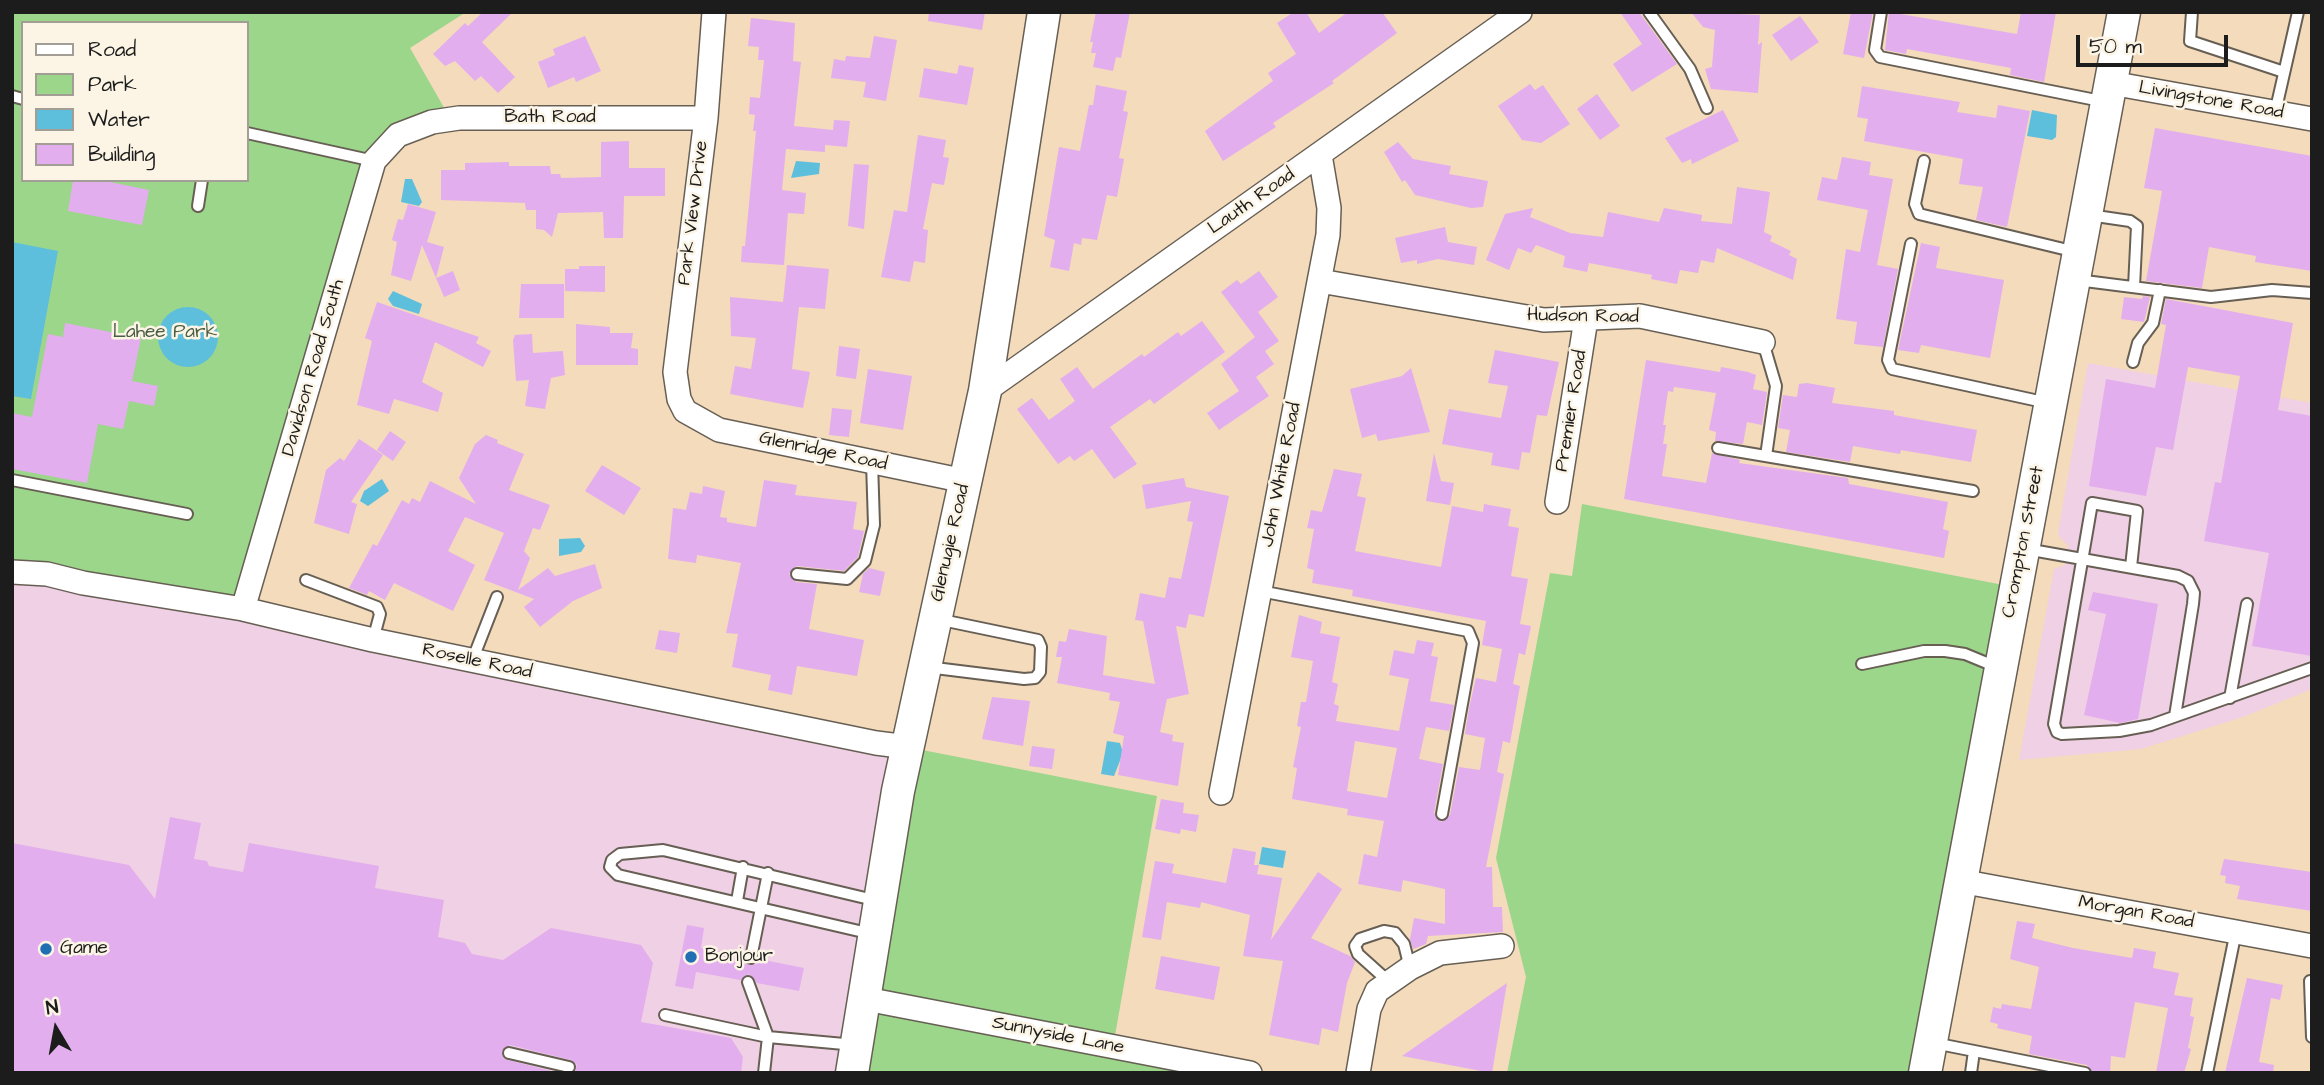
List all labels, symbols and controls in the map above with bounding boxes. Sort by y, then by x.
legend [21,21,248,182]
scale bar [2079,21,2231,65]
text: 50 m [2089,32,2142,61]
text: Road [88,35,136,64]
text: Park [88,70,137,99]
street label: Livingstone Road [2137,77,2285,125]
text: Water [88,105,150,134]
street label: Bath Road [504,107,596,129]
street label: Park View Drive [674,139,714,287]
text: Building [88,140,155,169]
street label: Lauth Road [1204,164,1300,240]
street label: Davidson Road South [278,277,350,459]
street label: Hudson Road [1527,305,1639,329]
park label: Lahee Park [113,322,217,344]
street label: Premier Road [1551,349,1593,473]
street label: John White Road [1257,401,1307,549]
street label: Glenridge Road [757,427,889,477]
street label: Crompton Street [1998,464,2050,620]
street label: Glenugie Road [926,482,976,604]
street label: Roselle Road [420,639,534,685]
street label: Morgan Road [2076,892,2196,934]
place label: Game [60,938,108,960]
marker: Game [38,941,54,957]
place label: Bonjour [705,946,773,968]
marker: Bonjour [683,949,699,965]
text: N [44,993,60,1022]
north arrow [21,994,91,1064]
street label: Sunnyside Lane [990,1012,1126,1060]

